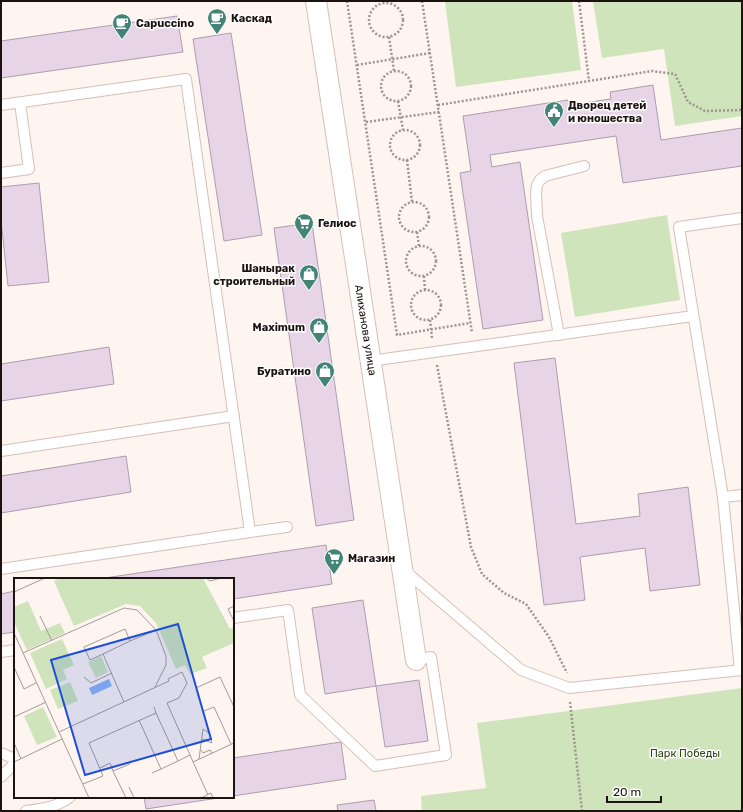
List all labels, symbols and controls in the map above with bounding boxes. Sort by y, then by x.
cafe icon: Каскад [206,7,228,35]
cafe icon: Capuccino [111,12,133,40]
place label: Каскад [231,12,272,25]
place label: Capuccino [136,17,194,30]
place label: Дворец детей и юношества [568,99,646,125]
public building icon: Дворец детей и юношества [543,100,565,128]
supermarket icon: Гелиос [293,212,315,240]
place label: Гелиос [318,217,357,230]
place label: Шанырак строительный [213,262,295,288]
shop icon: Шанырак строительный [298,263,320,291]
street label: Алиханова улица [352,284,379,377]
shop icon: Maximum [308,316,330,344]
place label: Maximum [253,321,305,334]
shop icon: Буратино [314,360,336,388]
place label: Буратино [257,365,311,378]
supermarket icon: Магазин [323,547,345,575]
place label: Магазин [348,552,395,565]
inset map [14,578,234,798]
park label: Парк Победы [650,747,720,760]
scale bar [607,778,661,804]
text: 20 m [613,785,641,799]

